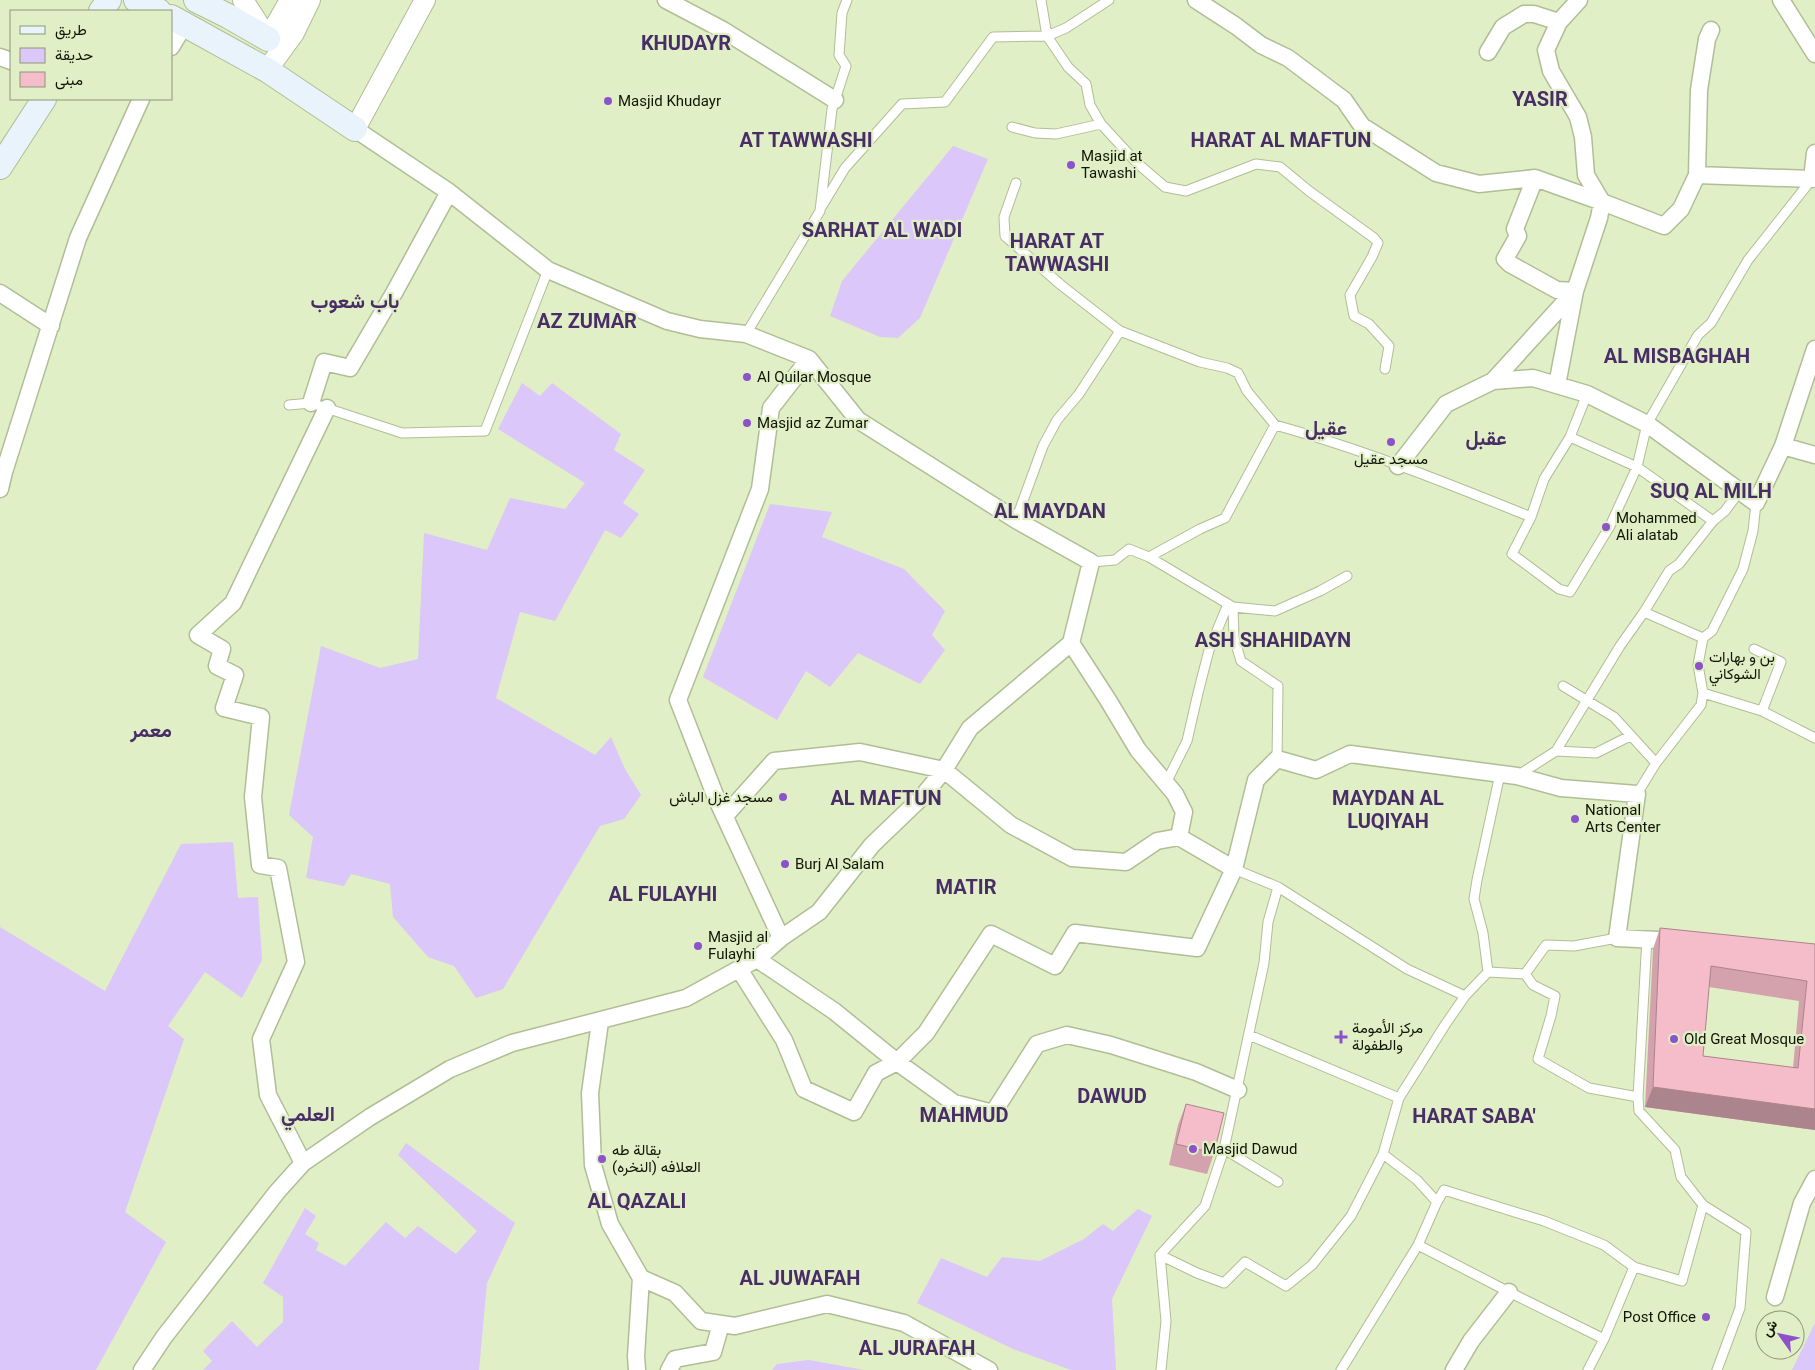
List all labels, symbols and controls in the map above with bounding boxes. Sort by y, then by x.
legend [10,10,172,100]
text: طريق [55,21,87,40]
district label: KHUDAYR [641,31,731,55]
text: حديقة [55,46,93,64]
text: مبنى [55,71,83,90]
district label: YASIR [1512,87,1568,111]
place label: Masjid Khudayr [618,92,721,110]
marker: Masjid Khudayr [602,95,614,107]
district label: AT TAWWASHI [739,128,873,152]
district label: HARAT AL MAFTUN [1191,128,1371,152]
place label: Masjid at Tawashi [1081,147,1143,182]
marker: Masjid at Tawashi [1065,159,1077,171]
district label: SARHAT AL WADI [802,218,962,242]
district label: HARAT AT TAWWASHI [1005,229,1109,276]
district label: باب شعوب [311,289,399,314]
district label: AZ ZUMAR [537,309,637,333]
district label: AL MISBAGHAH [1604,344,1750,368]
place label: Al Quilar Mosque [757,368,871,386]
marker: Al Quilar Mosque [741,371,753,383]
place label: Masjid az Zumar [757,414,868,432]
district label: عقيل [1305,416,1347,440]
marker: Masjid az Zumar [741,417,753,429]
district label: عقبل [1465,426,1507,450]
marker: مسجد عقيل [1385,436,1397,448]
place label: مسجد عقيل [1354,450,1428,468]
district label: SUQ AL MILH [1650,479,1772,503]
district label: AL MAYDAN [994,499,1106,523]
place label: Mohammed Ali alatab [1616,509,1697,544]
marker: Mohammed Ali alatab [1600,521,1612,533]
district label: ASH SHAHIDAYN [1195,628,1351,652]
place label: بن و بهارات الشوكاني [1709,648,1775,687]
marker: بن و بهارات الشوكاني [1693,660,1705,672]
district label: معمر [129,718,172,743]
district label: AL MAFTUN [830,786,942,810]
district label: MAYDAN AL LUQIYAH [1332,786,1444,833]
place label: مسجد غزل الباش [669,788,773,807]
marker: مسجد غزل الباش [777,791,789,803]
place label: National Arts Center [1585,801,1661,836]
marker: National Arts Center [1569,813,1581,825]
place label: Burj Al Salam [795,855,884,873]
marker: Burj Al Salam [779,858,791,870]
district label: MATIR [936,875,997,899]
district label: AL FULAYHI [609,882,717,906]
place label: Masjid al Fulayhi [708,928,768,963]
marker: Masjid al Fulayhi [692,940,704,952]
place label: مركز الأمومة والطفولة [1352,1019,1423,1054]
marker: مركز الأمومة والطفولة [1334,1030,1348,1044]
place label: Old Great Mosque [1684,1030,1804,1048]
marker: Old Great Mosque [1668,1033,1680,1045]
district label: DAWUD [1077,1084,1147,1108]
district label: العلمي [281,1102,335,1131]
district label: MAHMUD [920,1103,1008,1127]
district label: HARAT SABA' [1412,1104,1536,1128]
place label: Masjid Dawud [1203,1140,1297,1158]
place label: بقالة طه العلافه (النخره) [612,1141,701,1176]
marker: Masjid Dawud [1187,1143,1199,1155]
marker: بقالة طه العلافه (النخره) [596,1153,608,1165]
district label: AL QAZALI [588,1189,686,1213]
district label: AL JUWAFAH [740,1266,860,1290]
place label: Post Office [1623,1308,1696,1326]
north arrow [1755,1310,1805,1360]
marker: Post Office [1700,1311,1712,1323]
text: ش [1758,1316,1781,1340]
district label: AL JURAFAH [859,1336,975,1360]

